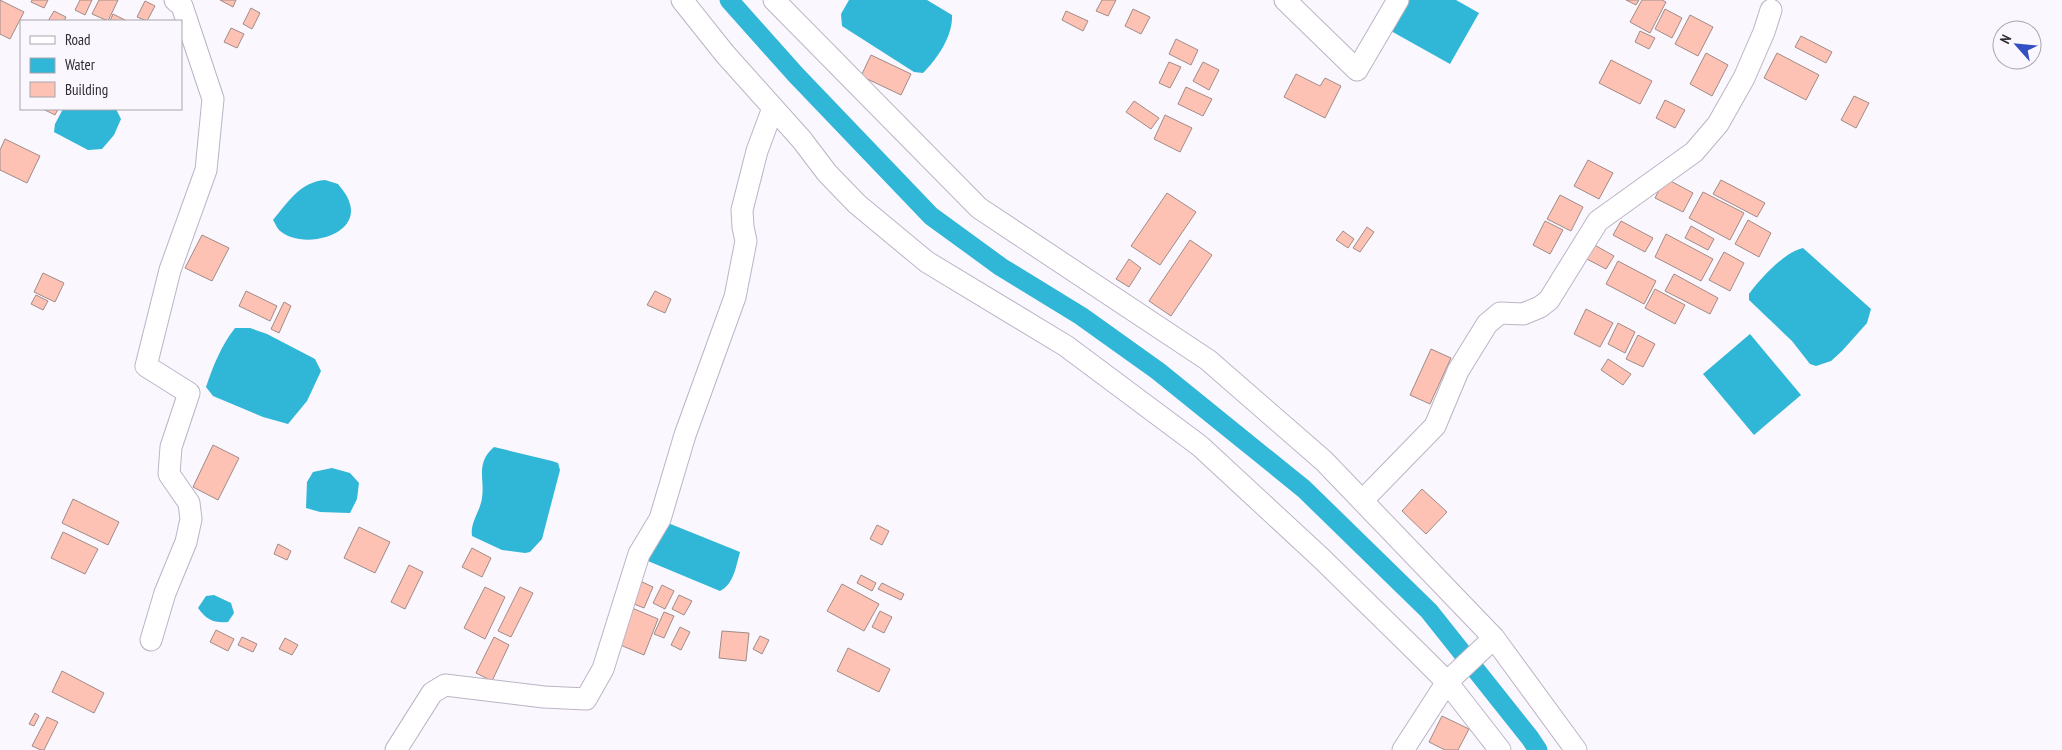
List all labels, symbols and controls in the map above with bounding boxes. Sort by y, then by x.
legend [20,20,182,110]
north arrow [1992,20,2042,70]
text: Road [65,30,91,49]
text: N [1996,32,2015,47]
text: Water [65,55,96,74]
text: Building [65,80,108,99]

